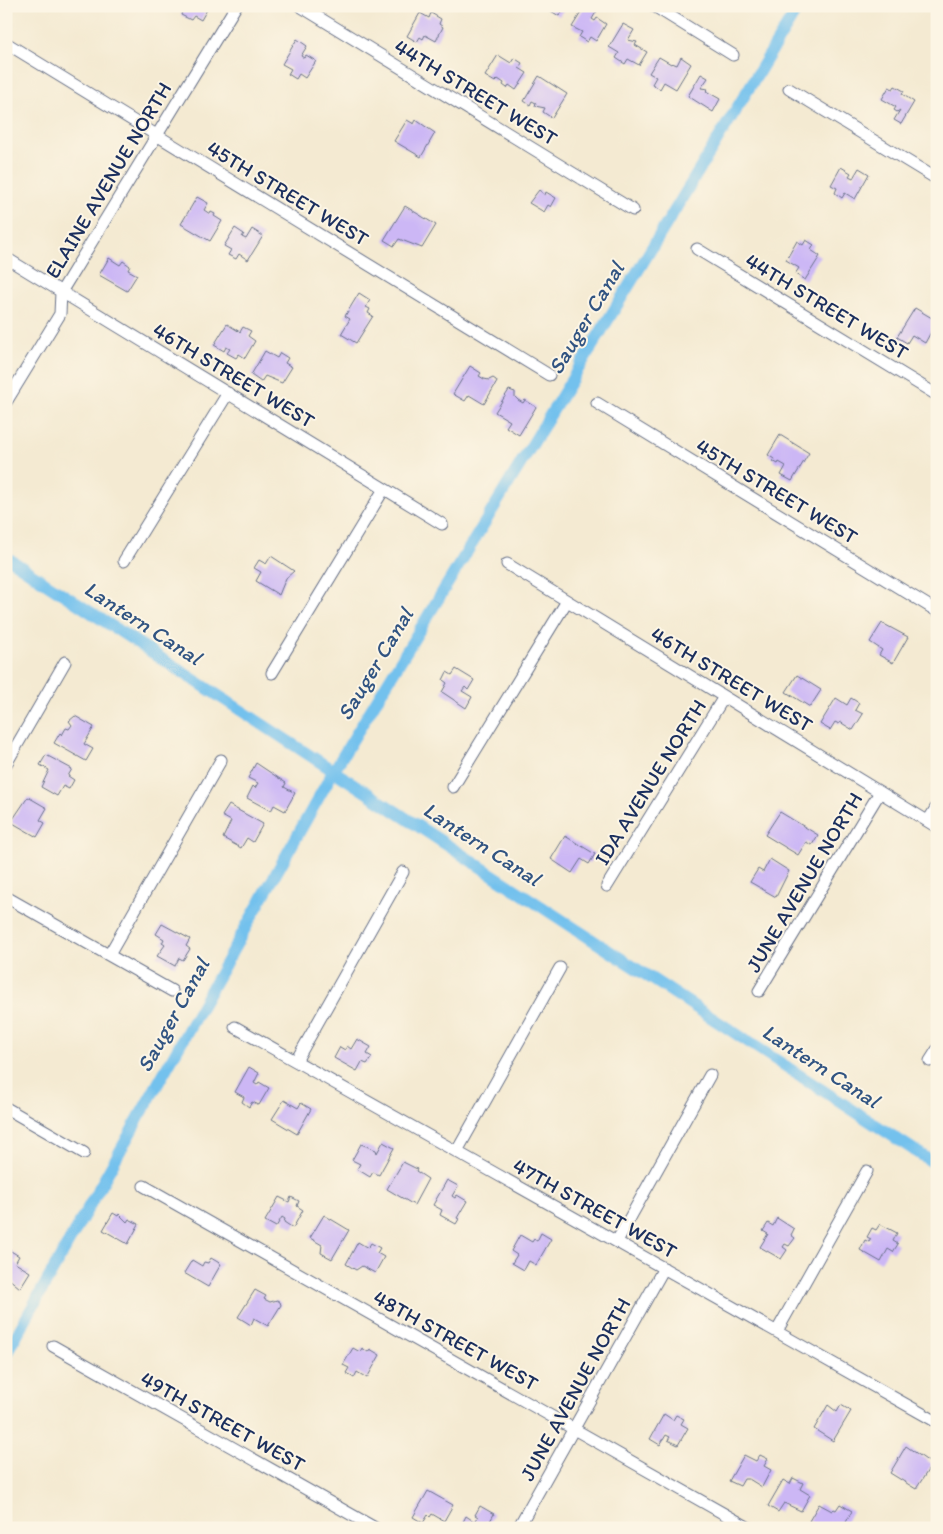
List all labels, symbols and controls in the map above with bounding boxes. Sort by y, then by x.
street label: 44TH STREET WEST [390,33,562,151]
street label: ELAINE AVENUE NORTH [39,77,177,283]
street label: 45TH STREET WEST [203,135,374,251]
street label: 44TH STREET WEST [741,247,913,365]
water label: Sauger Canal [542,255,631,379]
street label: 46TH STREET WEST [149,317,320,433]
street label: 45TH STREET WEST [692,433,863,549]
water label: Lantern Canal [79,575,208,672]
water label: Sauger Canal [331,601,420,725]
street label: 46TH STREET WEST [647,621,818,737]
street label: IDA AVENUE NORTH [589,695,711,869]
street label: JUNE AVENUE NORTH [740,788,868,976]
water label: Lantern Canal [418,796,547,893]
water label: Sauger Canal [131,952,216,1077]
water label: Lantern Canal [757,1018,886,1115]
street label: 47TH STREET WEST [509,1153,682,1264]
street label: 48TH STREET WEST [369,1284,543,1396]
street label: JUNE AVENUE NORTH [514,1293,636,1485]
street label: 49TH STREET WEST [136,1365,310,1477]

